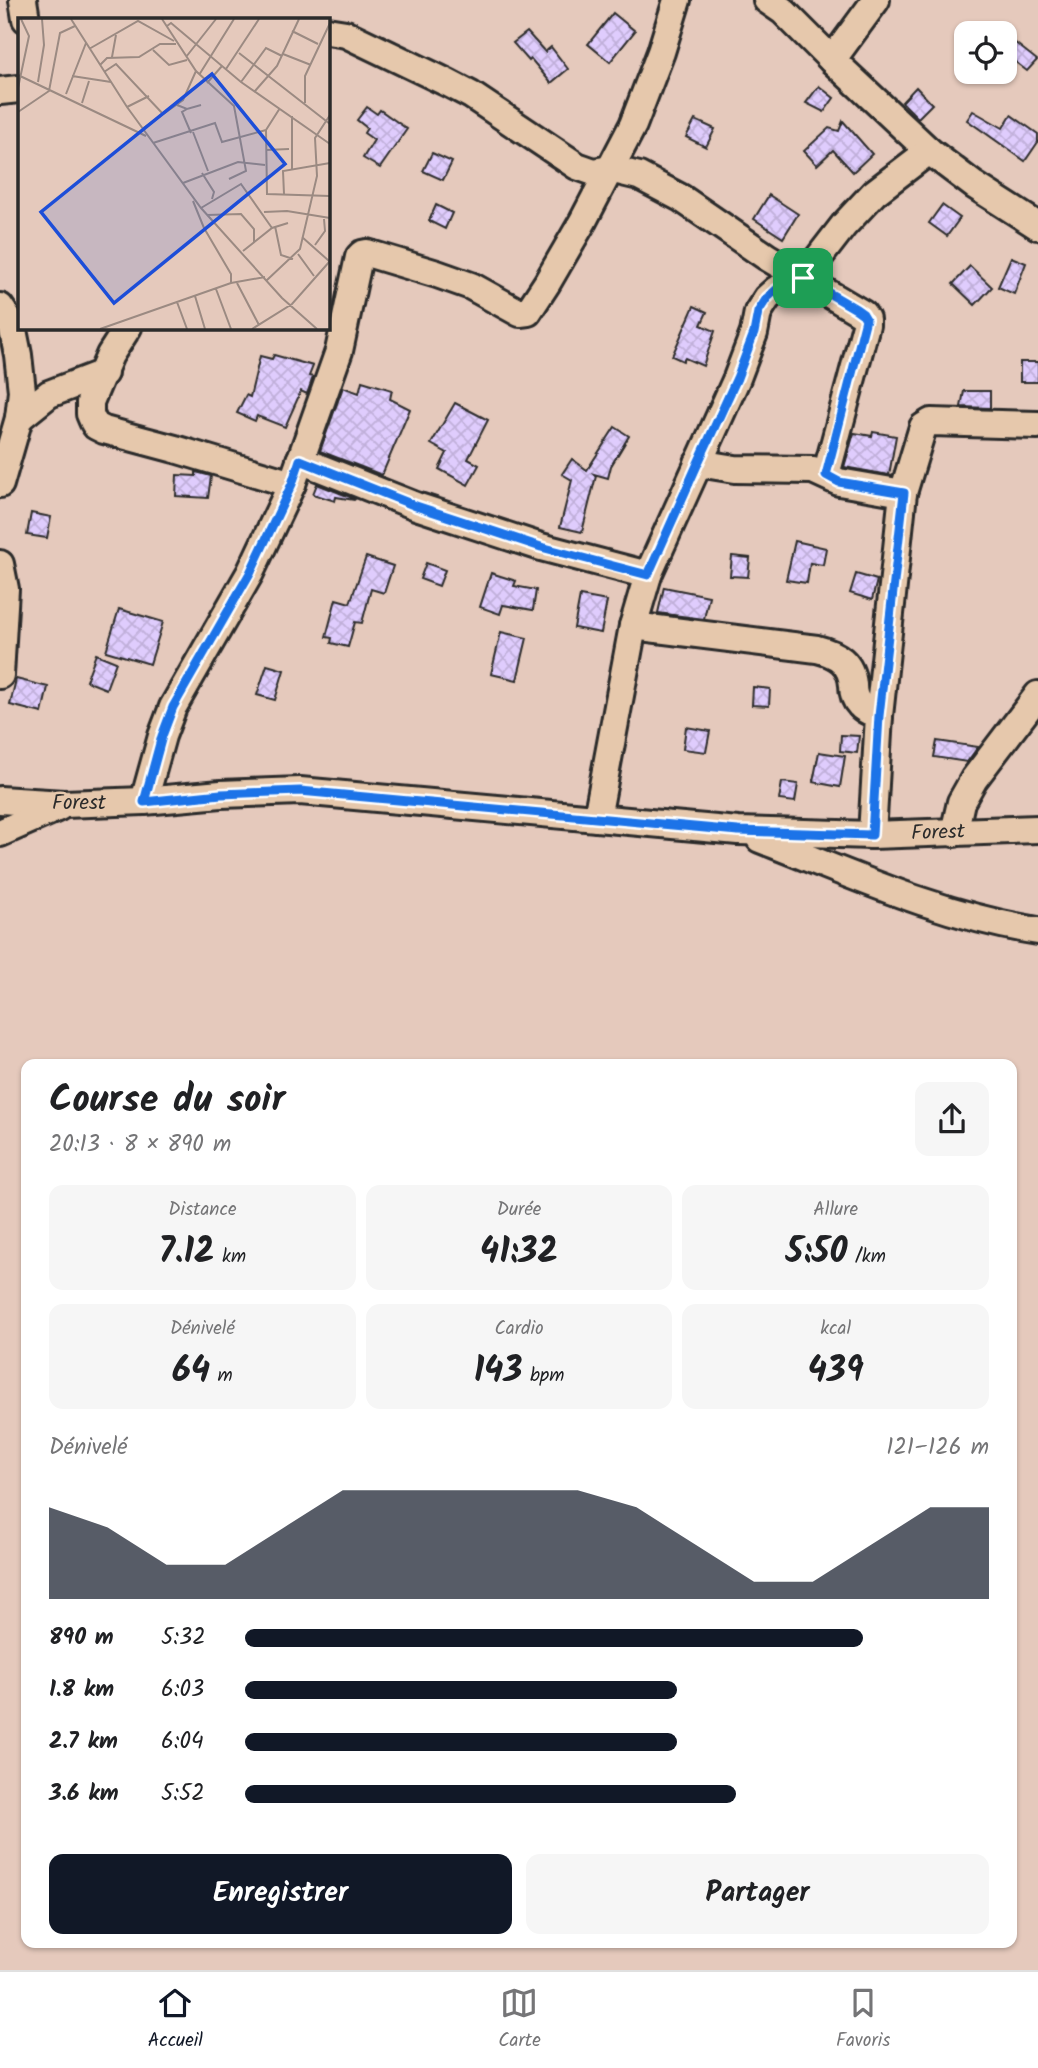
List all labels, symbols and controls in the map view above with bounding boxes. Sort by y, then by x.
inset map [18,18,329,329]
map controls [954,21,1017,84]
button: locate [954,21,1017,84]
pin [773,248,833,308]
icon: arrive [784,259,822,297]
street label: Forest [52,787,107,820]
street label: Forest [910,816,966,850]
text: Course du soir [49,1071,285,1131]
button: share [915,1082,989,1156]
text: 20:13 · 8 × 890 m [49,1127,231,1163]
text: Distance [168,1195,236,1225]
text: Durée [497,1195,541,1225]
text: Allure [813,1195,858,1225]
text: 7.12 [159,1225,214,1281]
text: 41:32 [480,1225,558,1281]
text: 5:50 [785,1225,847,1281]
text: km [214,1242,246,1272]
text: /km [847,1242,886,1272]
text: Dénivelé [170,1314,235,1344]
text: Cardio [494,1314,544,1344]
text: kcal [820,1314,851,1344]
text: 64 [172,1344,210,1400]
text: 143 [474,1344,522,1400]
text: 439 [808,1344,864,1400]
text: m [210,1361,233,1391]
text: bpm [522,1361,564,1391]
text: Dénivelé [49,1430,127,1466]
text: 121–126 m [886,1430,989,1466]
text: 890 m [49,1620,114,1656]
text: 5:32 [161,1620,206,1656]
text: 1.8 km [49,1672,114,1708]
text: 6:03 [161,1672,204,1708]
text: 2.7 km [49,1724,118,1760]
text: 6:04 [161,1724,204,1760]
text: 3.6 km [49,1776,119,1812]
text: 5:52 [161,1776,205,1812]
button: Enregistrer [49,1854,512,1934]
button: Partager [526,1854,989,1934]
tab: Accueil [148,1984,203,2056]
tab: Carte [498,1984,541,2056]
tab: Favoris [836,1984,890,2056]

